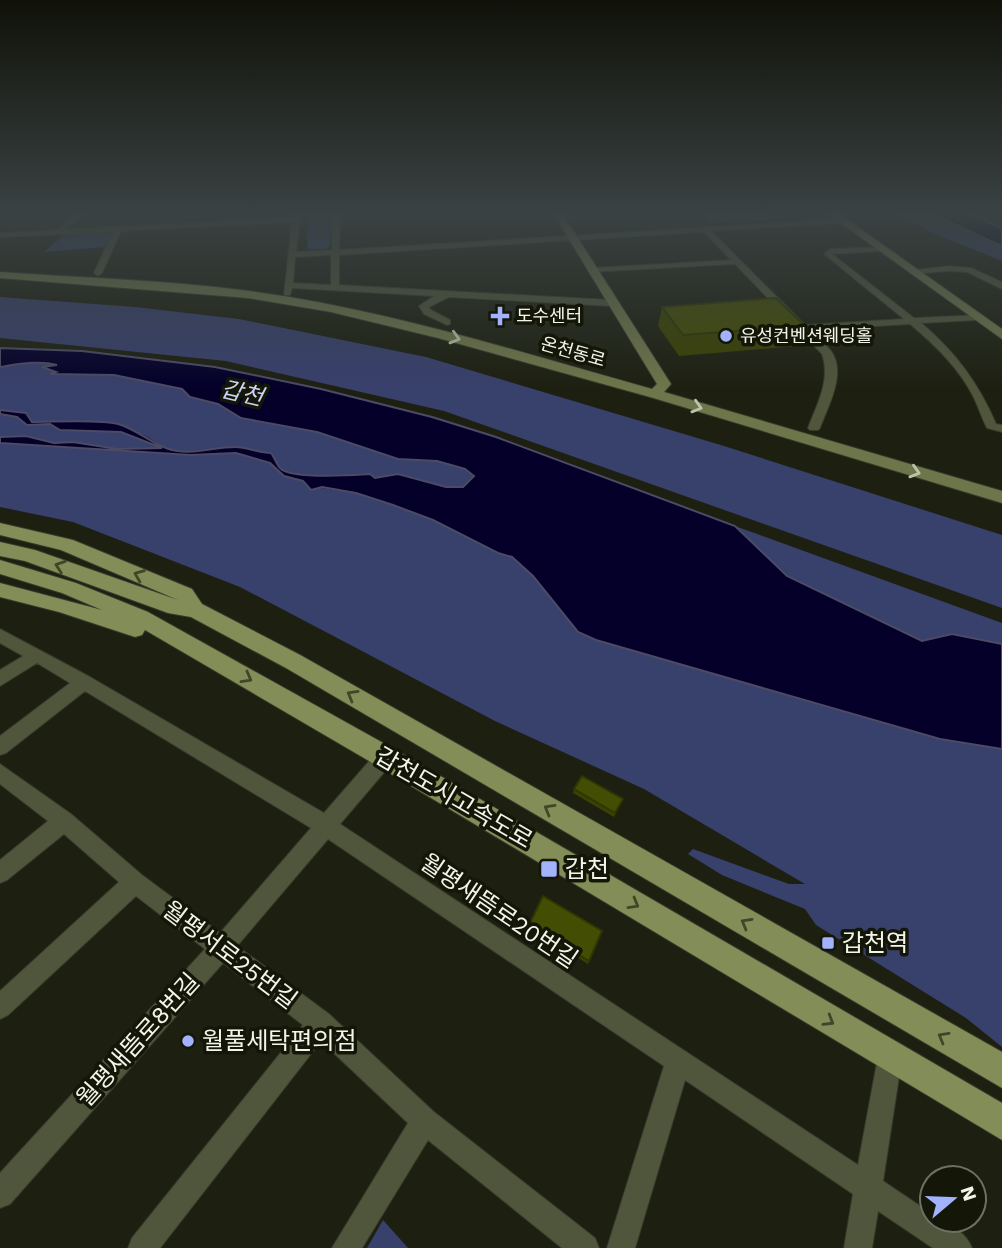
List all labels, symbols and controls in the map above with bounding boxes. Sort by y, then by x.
place label: 도수센터 [516,305,582,326]
marker: 도수센터 [490,306,510,326]
place label: 유성컨벤션웨딩홀 [740,325,872,346]
marker: 유성컨벤션웨딩홀 [718,328,734,344]
one-way arrow [448,330,460,344]
street label: 온천동로 [538,332,608,371]
water label: 갑천 [218,376,268,412]
one-way arrow [691,399,703,413]
one-way arrow [909,463,921,478]
one-way arrow [55,560,67,574]
one-way arrow [133,570,145,584]
one-way arrow [240,670,253,683]
one-way arrow [347,691,360,704]
street label: 갑천도시고속도로 [371,742,537,854]
one-way arrow [544,805,557,818]
street label: 월평새뜸로20번길 [415,848,583,974]
place label: 갑천 [565,855,609,883]
marker: 갑천 [539,859,559,879]
street label: 월평서로25번길 [158,896,302,1014]
one-way arrow [627,896,639,909]
one-way arrow [741,918,753,931]
place label: 갑천역 [842,929,908,957]
marker: 갑천역 [820,935,836,951]
street label: 월평새뜸로8번길 [71,968,205,1112]
one-way arrow [822,1012,835,1025]
place label: 월풀세탁편의점 [202,1027,357,1055]
one-way arrow [938,1032,950,1045]
marker: 월풀세탁편의점 [180,1033,196,1049]
north arrow [918,1164,988,1234]
text: N [955,1183,982,1204]

